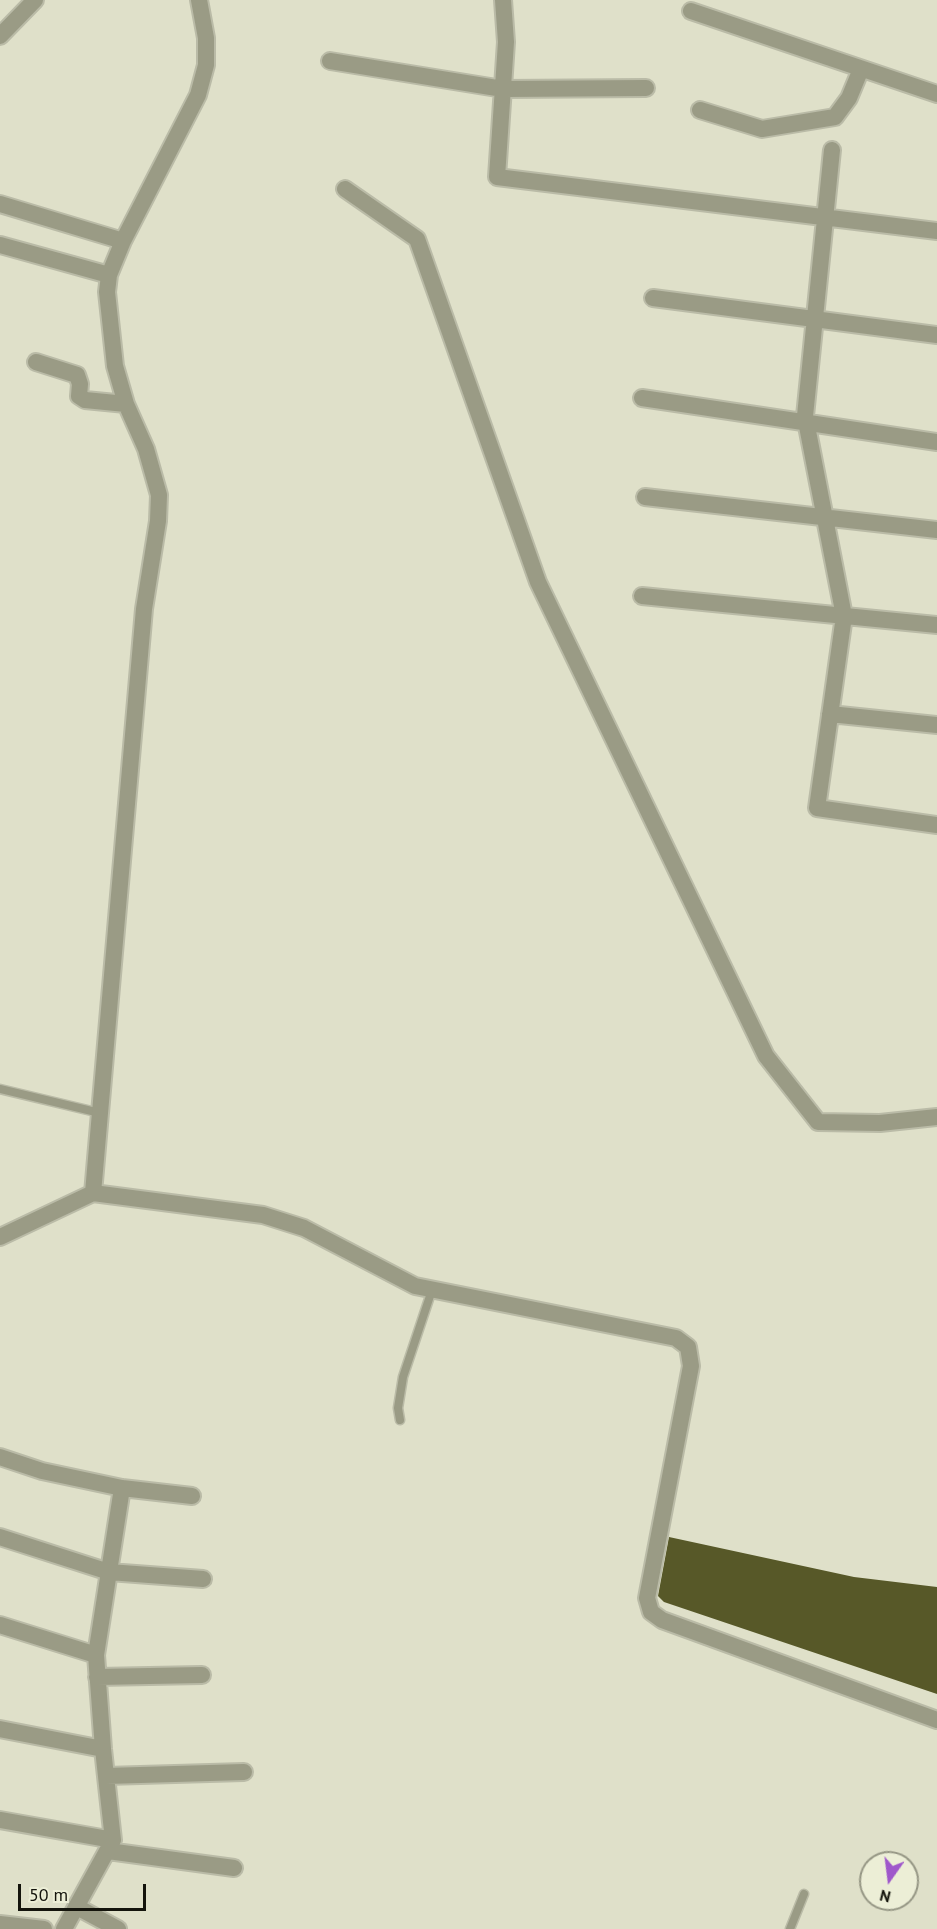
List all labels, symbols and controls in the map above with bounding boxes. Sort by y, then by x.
north arrow [859,1851,919,1911]
scale bar [21,1872,148,1910]
text: 50 m [29,1883,68,1906]
text: N [878,1886,893,1908]

